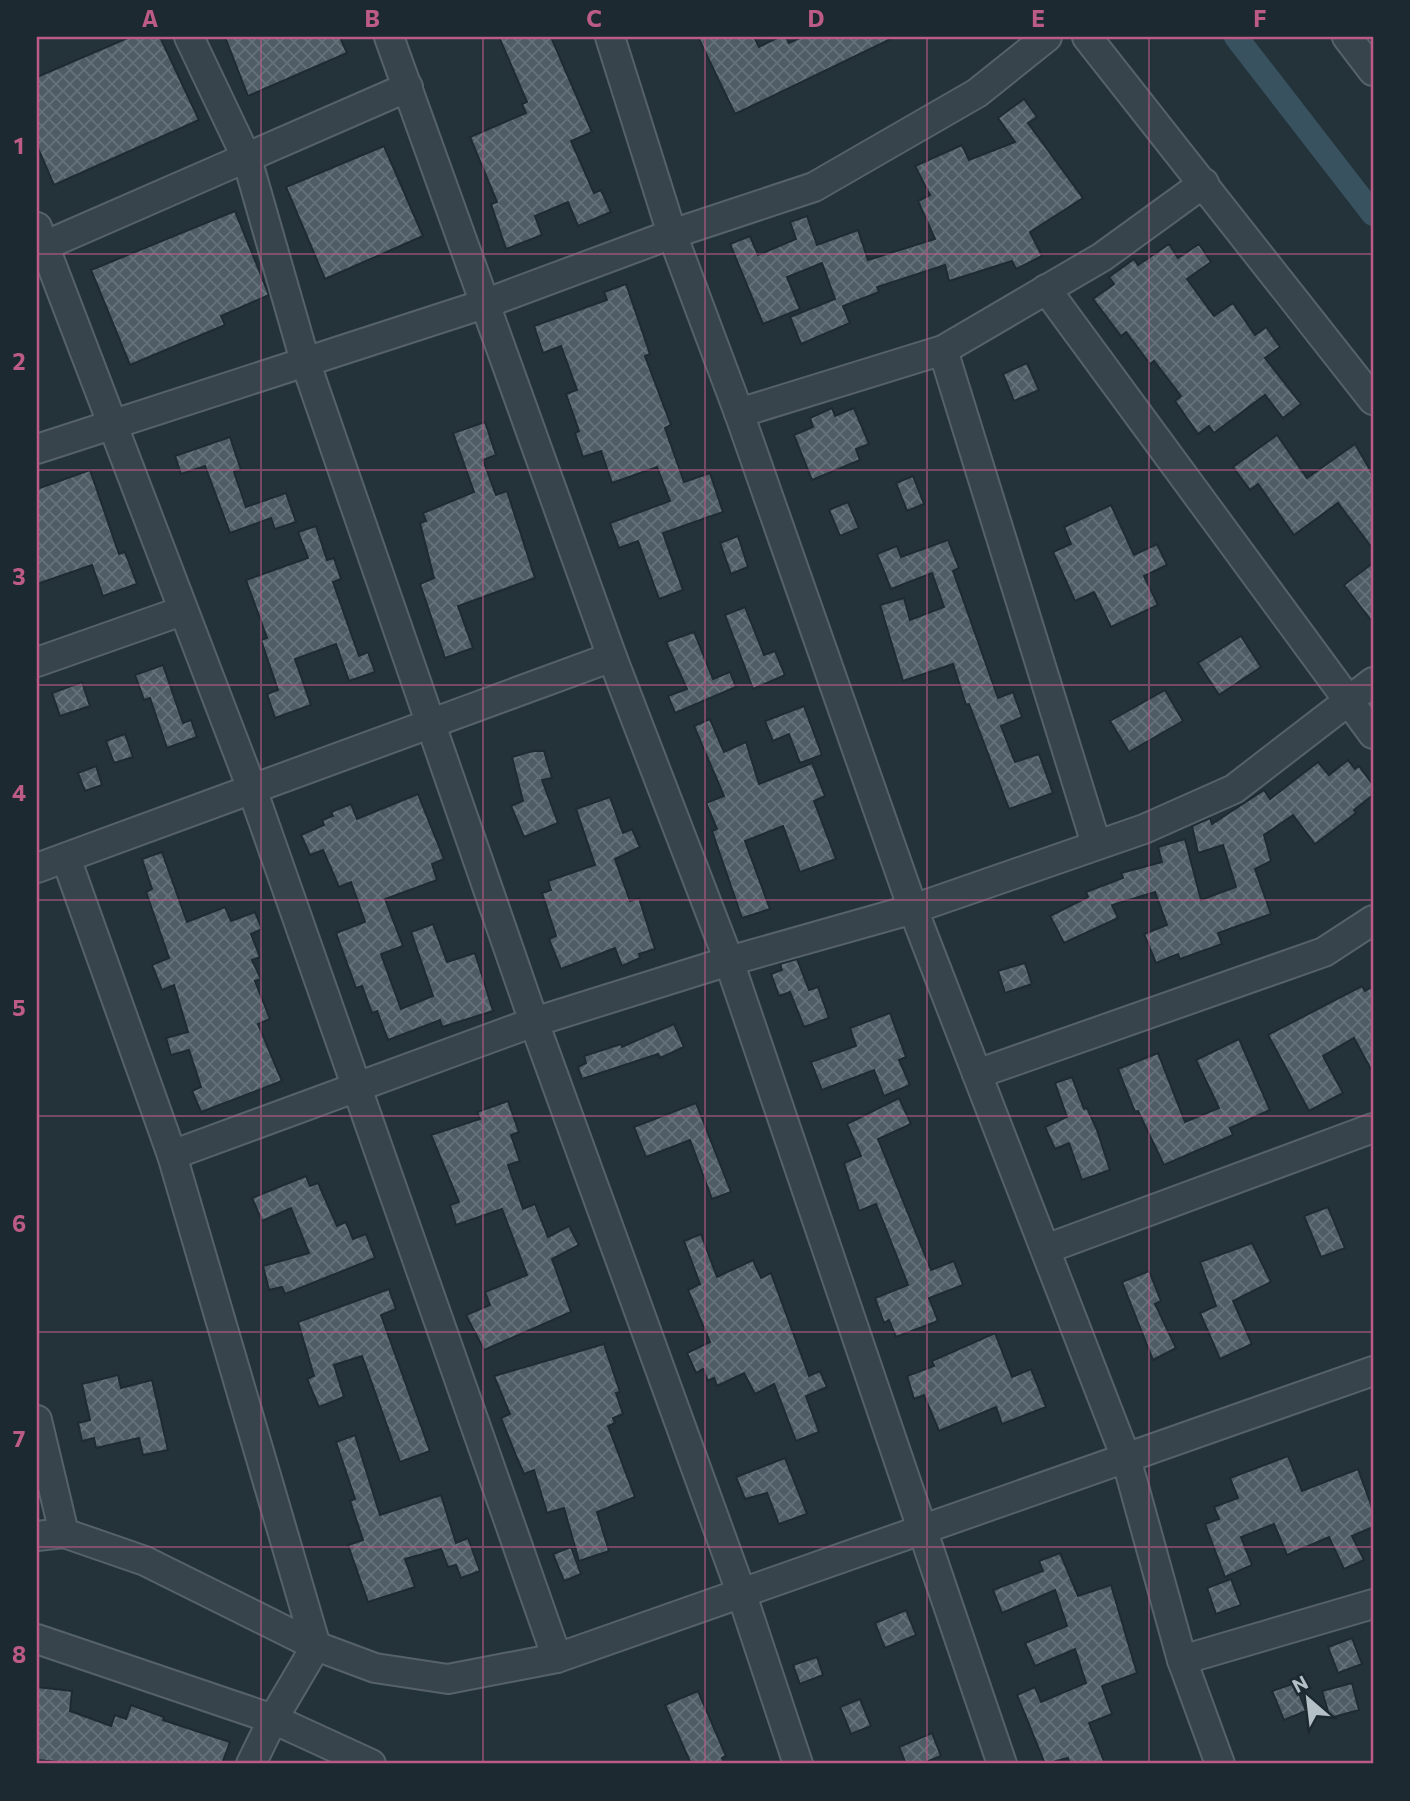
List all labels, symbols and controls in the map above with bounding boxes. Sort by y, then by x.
text: A [142,4,159,32]
text: B [364,4,380,32]
text: C [586,4,602,32]
text: D [808,4,825,32]
text: E [1031,4,1045,32]
text: F [1253,4,1267,32]
text: 1 [14,131,24,159]
text: 2 [12,347,26,375]
text: 3 [12,562,26,590]
text: 4 [12,778,26,806]
text: 5 [12,993,26,1021]
text: 6 [12,1209,26,1237]
text: 7 [13,1424,25,1452]
text: 8 [12,1640,26,1668]
north arrow [1274,1664,1344,1734]
text: N [1288,1670,1311,1697]

